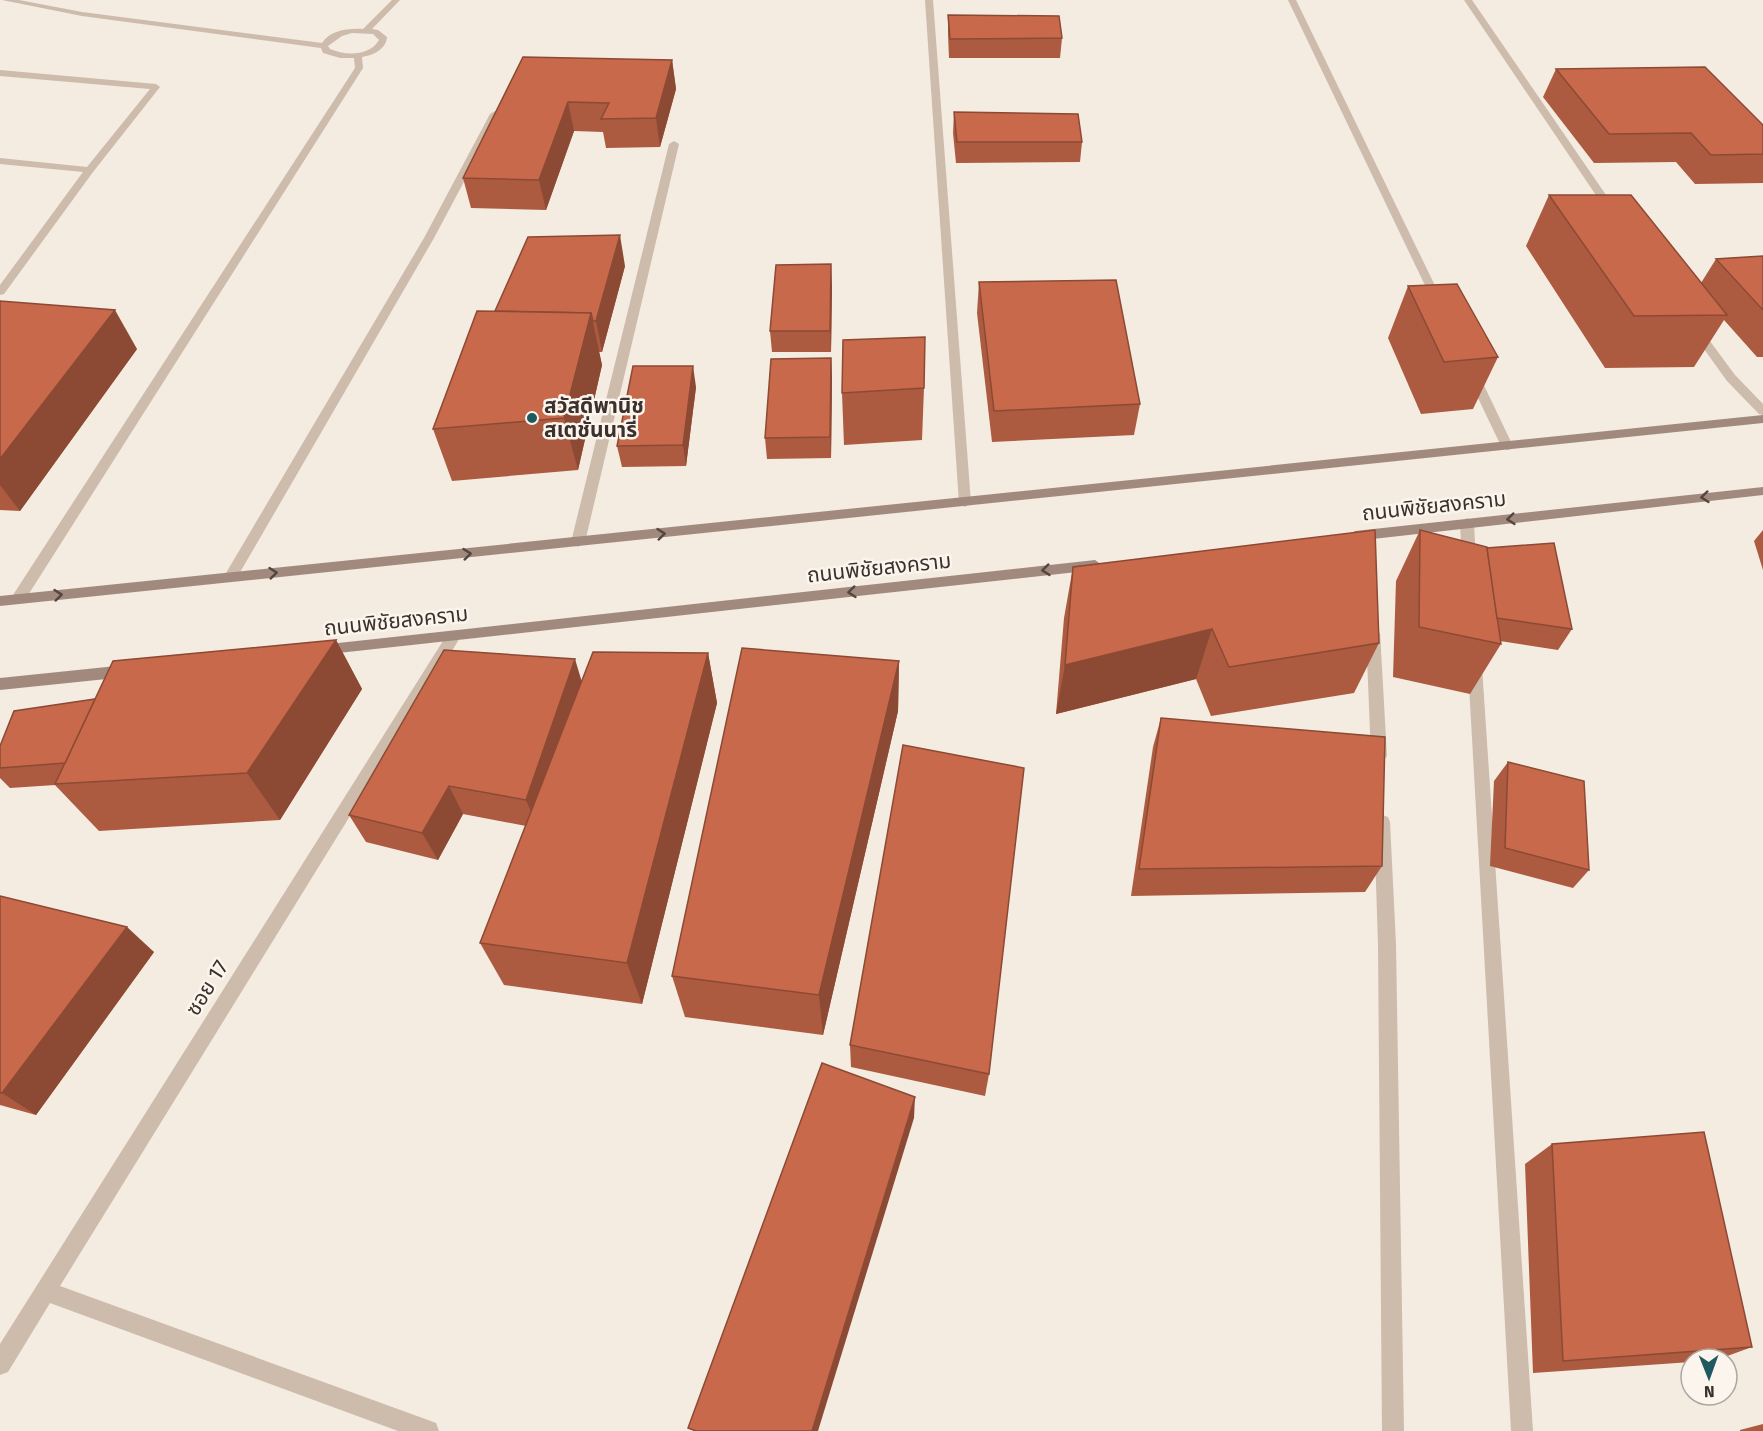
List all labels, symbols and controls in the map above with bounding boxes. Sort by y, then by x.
place label: สวัสดีพานิช สเตชั่นนารี่ [544,393,644,443]
marker: สวัสดีพานิช สเตชั่นนารี่ [525,411,539,425]
street label: ถนนพิชัยสงคราม [1361,486,1507,526]
one-way arrow [1700,490,1709,503]
one-way arrow [1506,512,1516,524]
one-way arrow [657,528,666,541]
one-way arrow [463,548,472,561]
street label: ถนนพิชัยสงคราม [806,548,952,588]
one-way arrow [1041,564,1050,576]
one-way arrow [269,567,278,580]
one-way arrow [848,585,857,598]
one-way arrow [54,589,63,602]
street label: ถนนพิชัยสงคราม [323,601,469,641]
street label: ซอย 17 [180,956,234,1020]
north arrow [1679,1347,1739,1407]
text: N [1704,1382,1715,1401]

